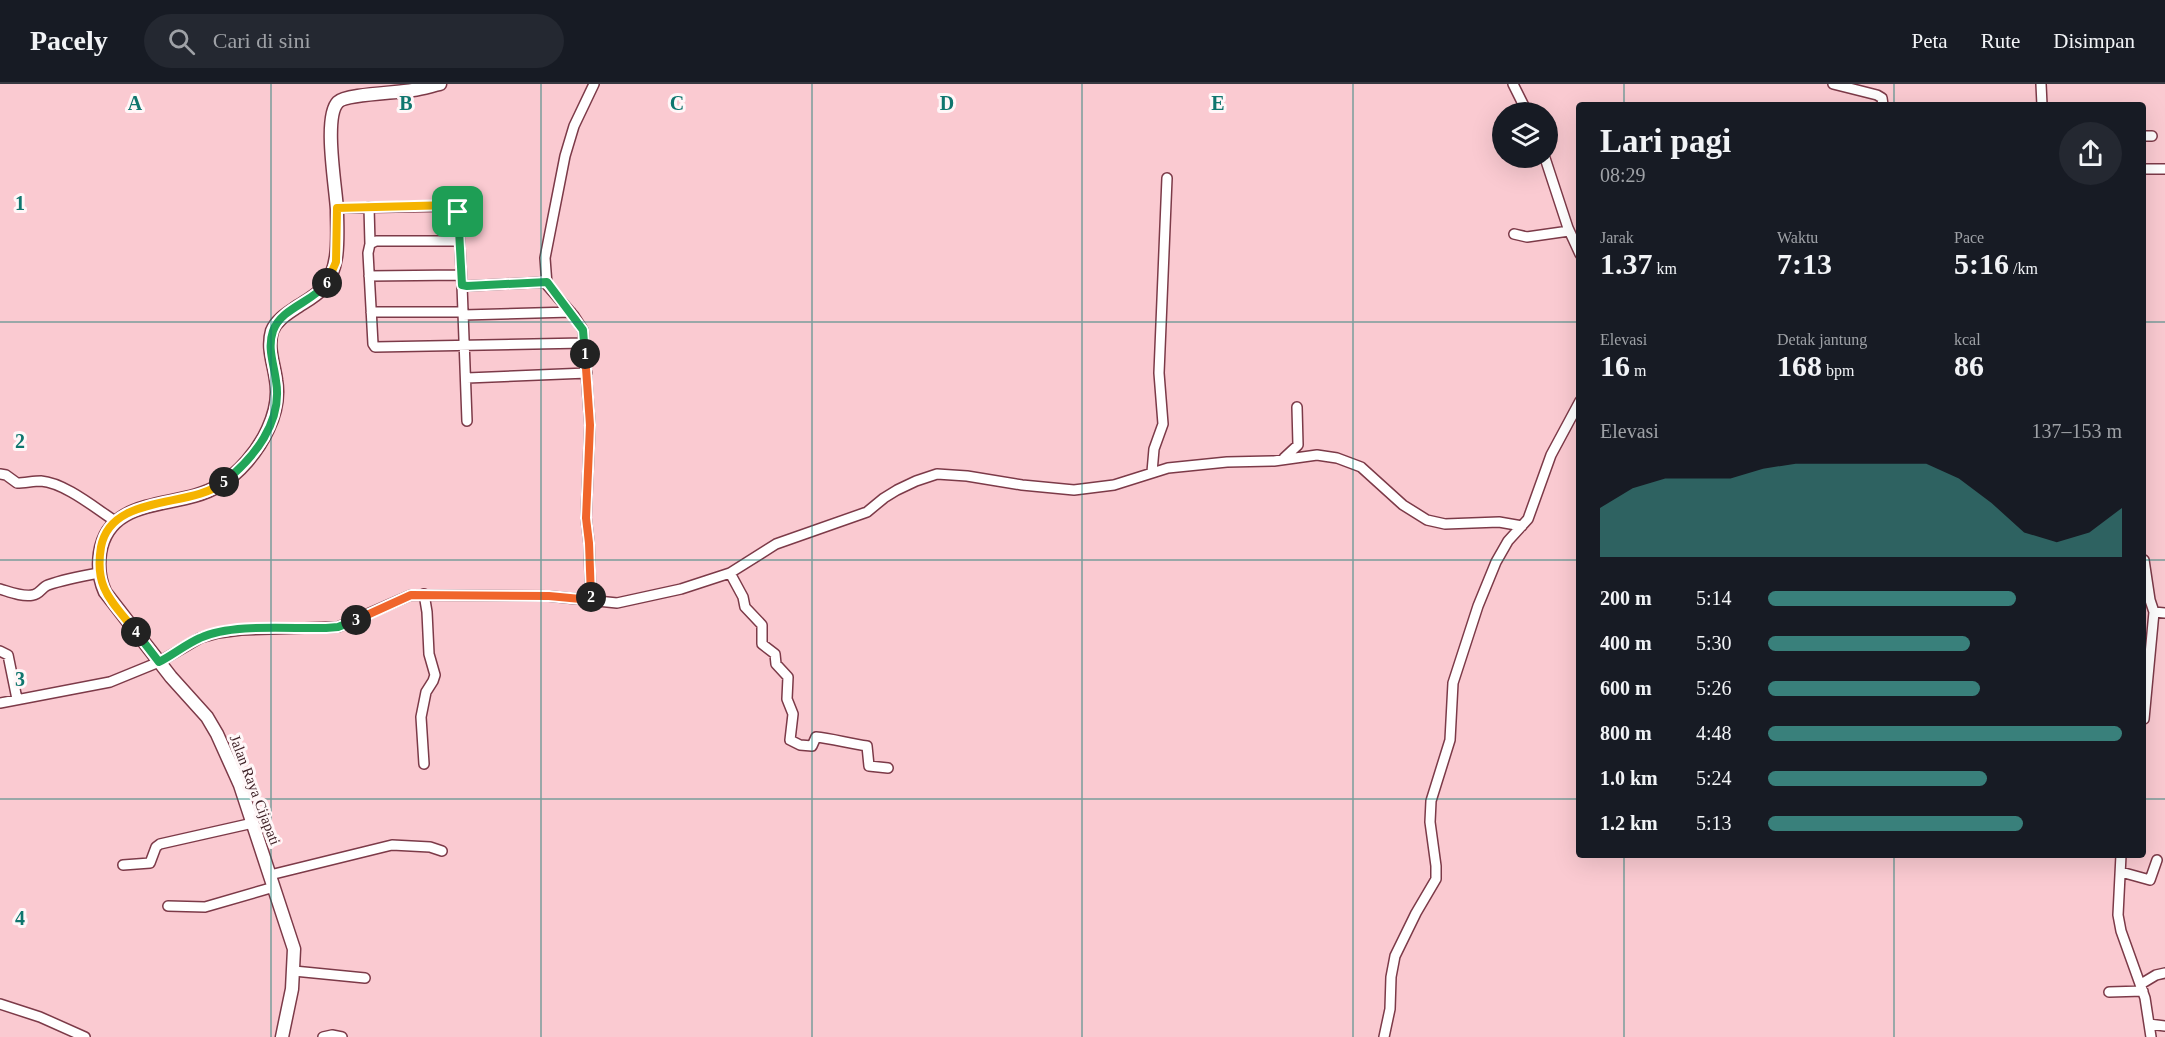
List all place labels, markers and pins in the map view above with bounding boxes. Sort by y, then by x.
pin [432,186,483,237]
pin: 6 [312,268,342,298]
pin: 1 [570,339,600,369]
pin: 5 [209,467,239,497]
pin: 2 [576,582,606,612]
pin: 3 [341,605,371,635]
pin: 4 [121,617,151,647]

